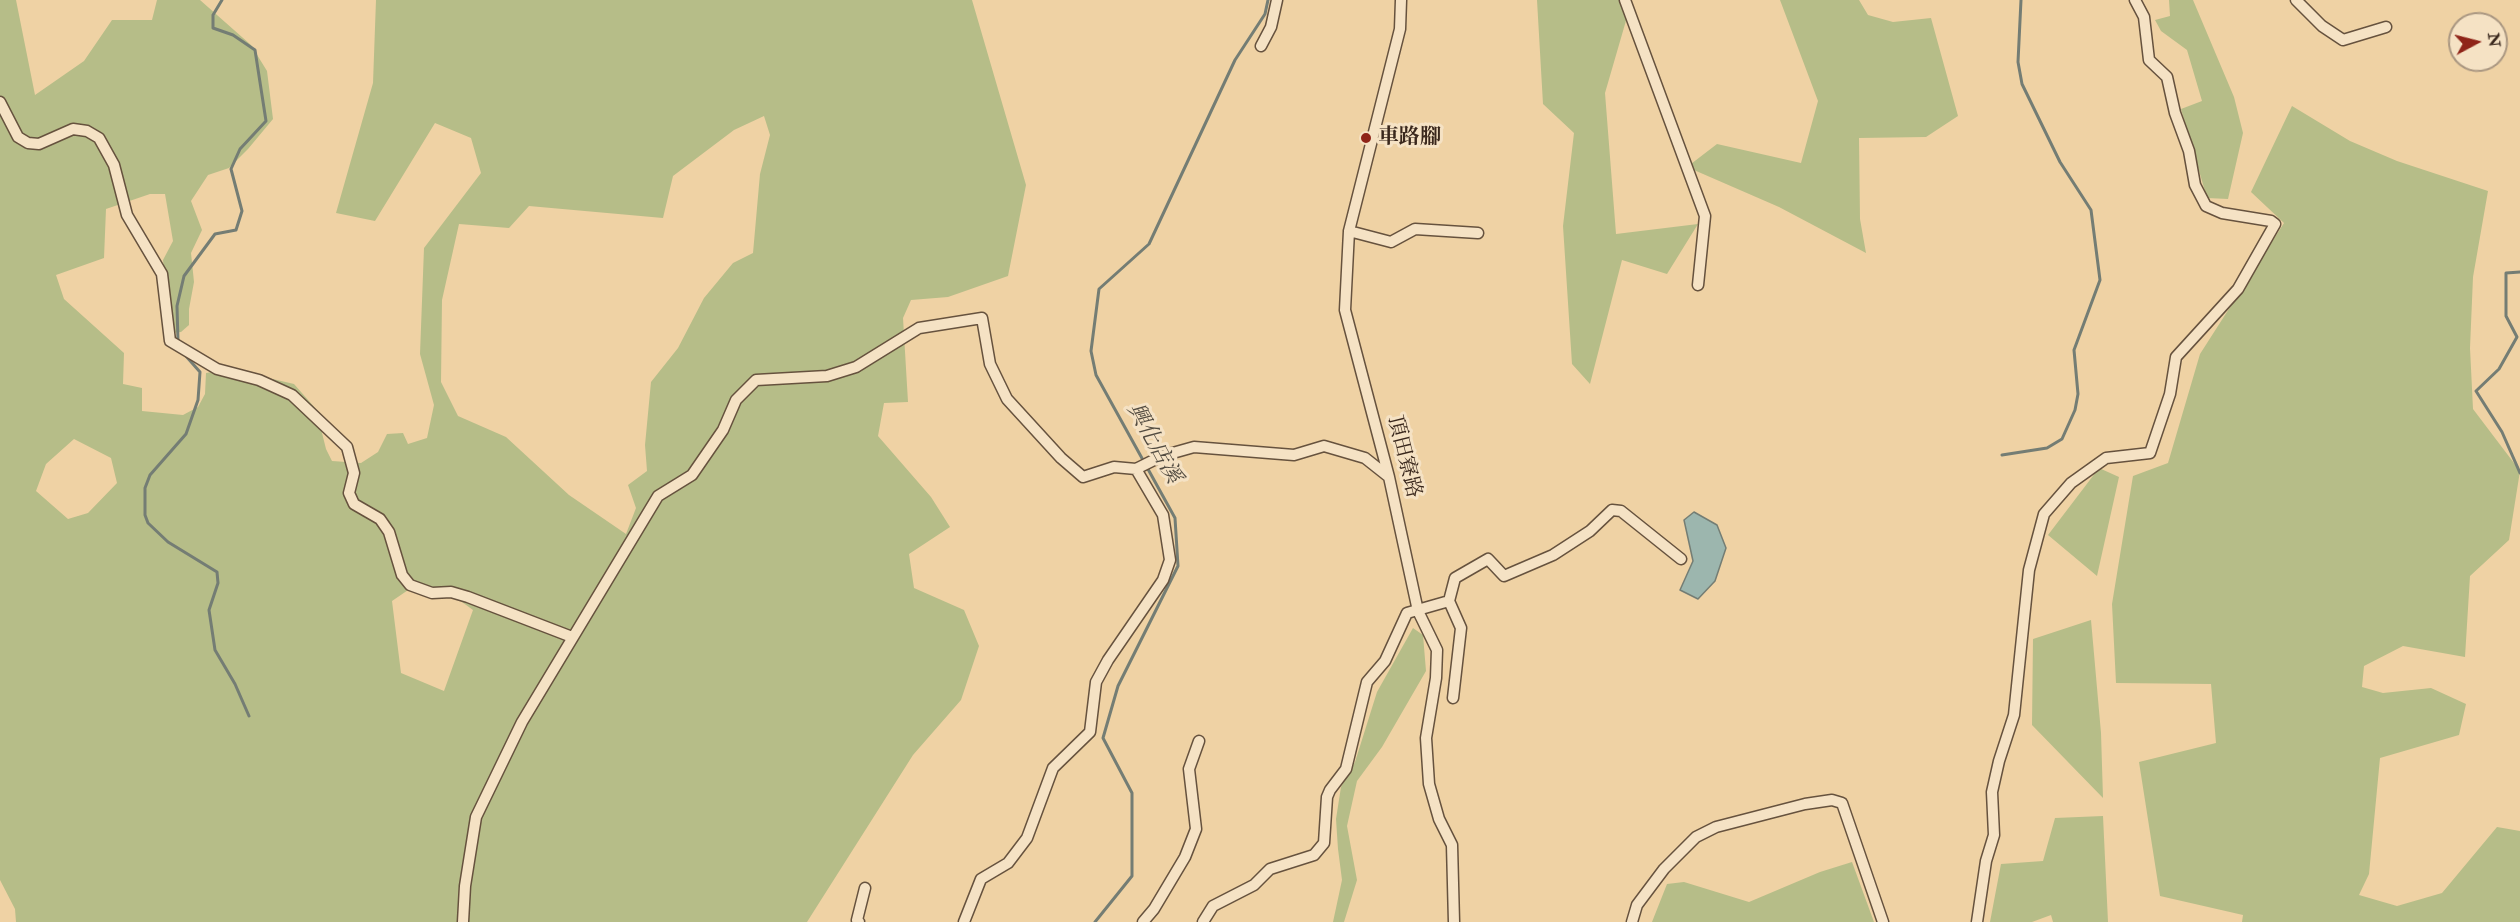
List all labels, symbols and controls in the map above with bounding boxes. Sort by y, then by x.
north arrow [2448,12,2508,72]
text: N [2483,32,2505,48]
place label: 車路腳 [1378,125,1441,151]
marker: 車路腳 [1359,131,1373,145]
water label: 興化店溪 [1120,399,1186,489]
street label: 頂田寮路 [1381,413,1425,501]

